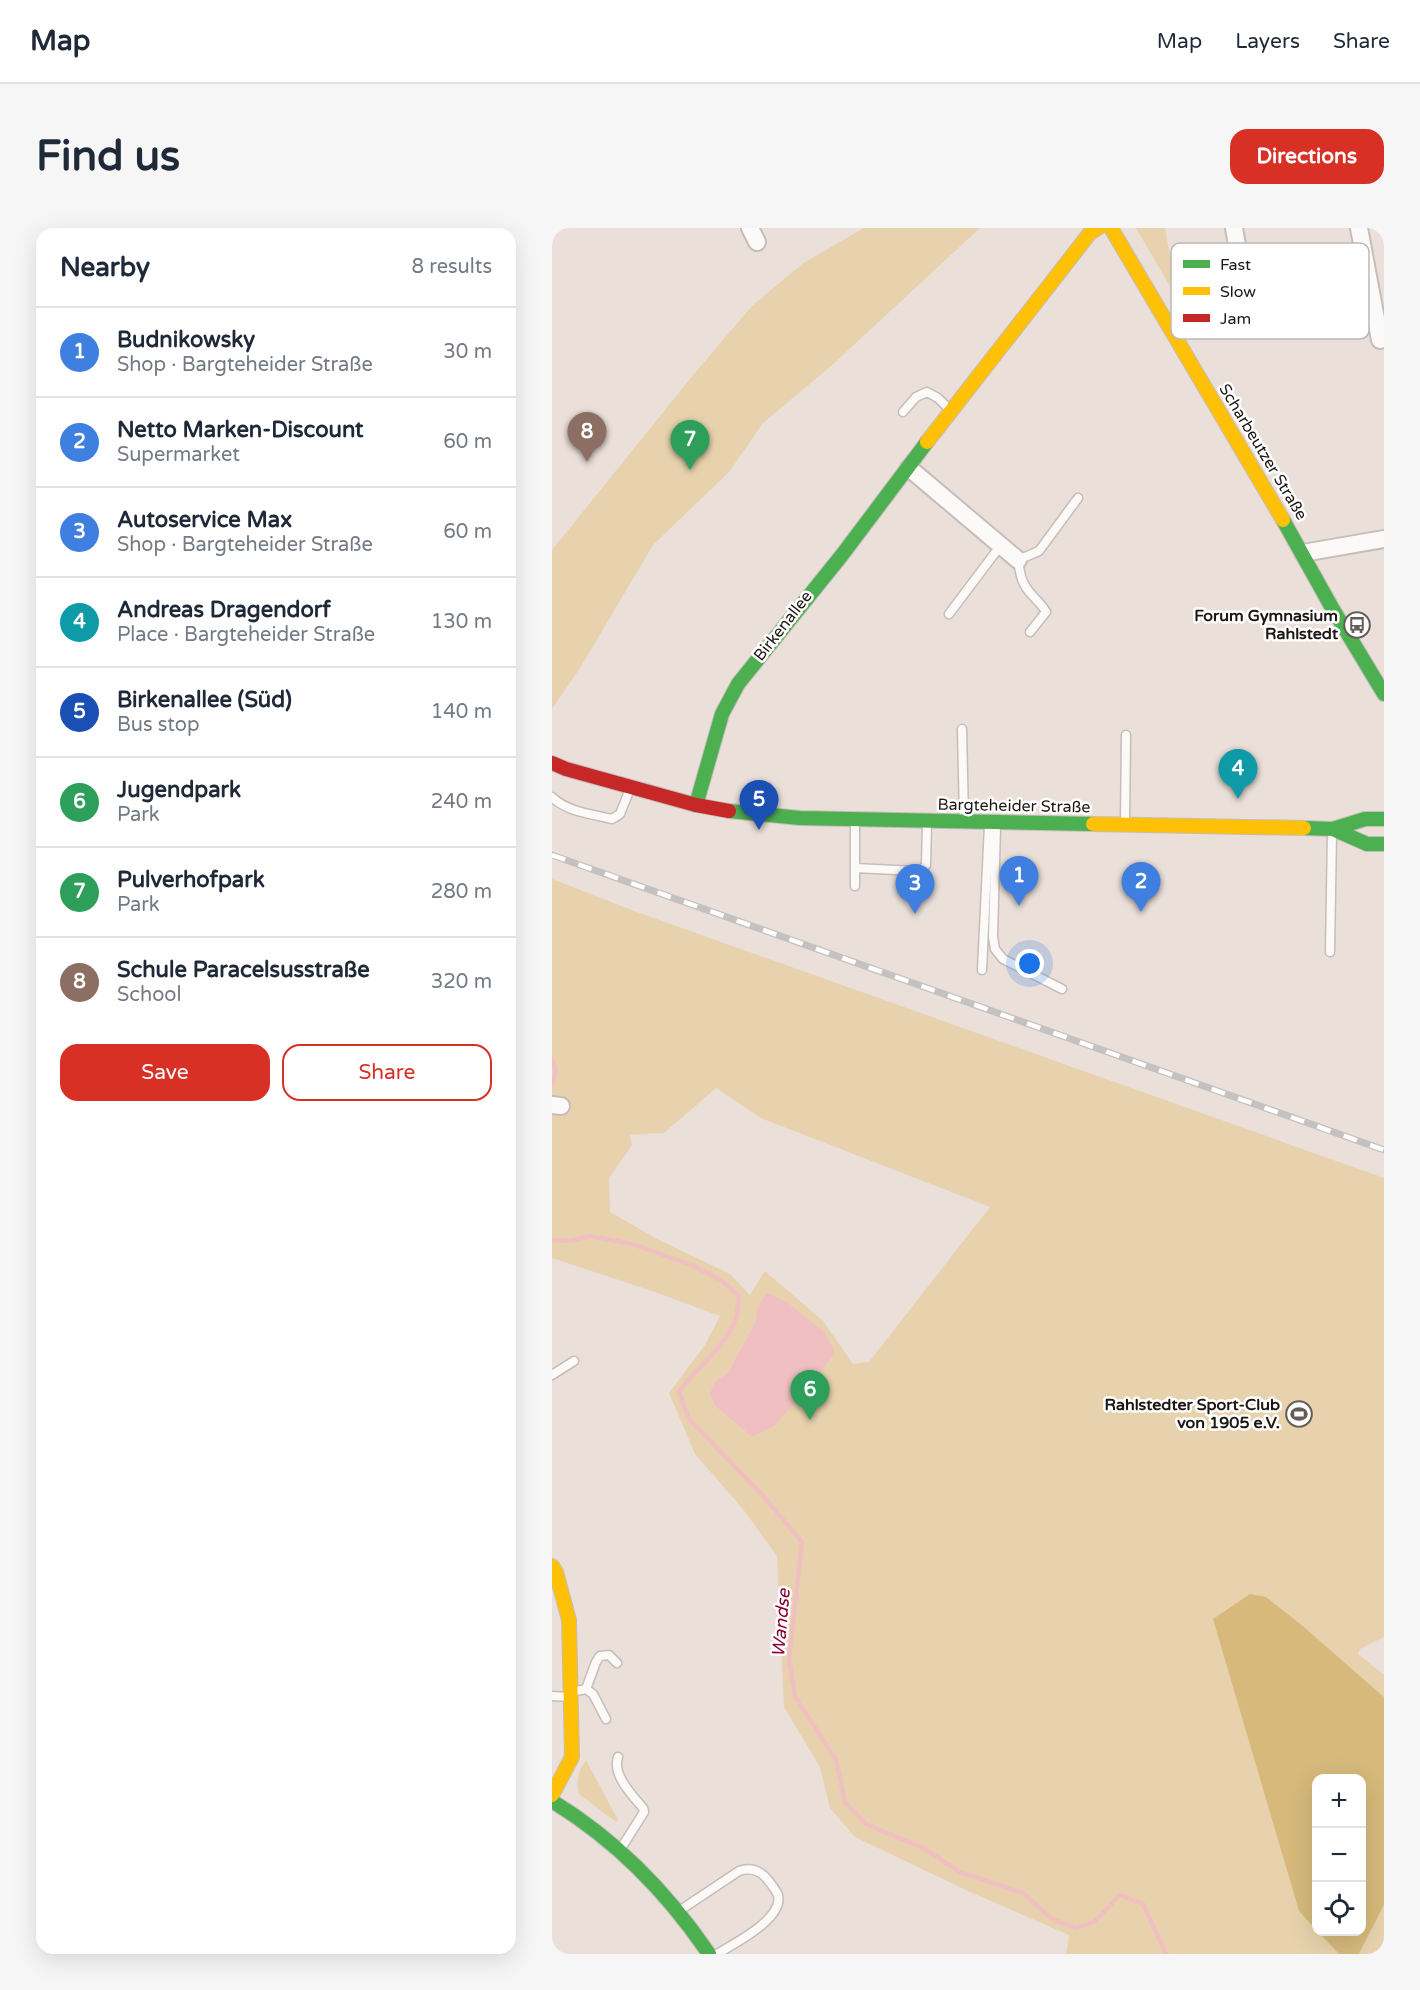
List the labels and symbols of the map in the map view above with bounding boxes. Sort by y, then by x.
legend [1171,243,1369,339]
text: Fast [1220,255,1251,275]
text: Slow [1220,282,1256,302]
text: Jam [1220,309,1251,329]
street label: Scharbeutzer Straße [1214,380,1312,524]
pin: 8 [567,412,606,462]
pin: 7 [670,420,710,470]
street label: Birkenallee [749,587,817,665]
place label: Forum Gymnasium Rahlstedt [1194,606,1339,644]
bus stop icon: Forum Gymnasium Rahlstedt [1342,610,1372,640]
pin: 4 [1218,750,1258,799]
pin: 5 [740,780,778,830]
street label: Bargteheider Straße [937,795,1091,817]
pin: 1 [1000,856,1038,906]
pin: 2 [1122,862,1160,912]
pin: 3 [896,864,934,914]
your location [1015,949,1044,978]
pin: 6 [790,1370,830,1420]
place label: Rahlstedter Sport-Club von 1905 e.V. [1105,1395,1280,1433]
sports icon: Rahlstedter Sport-Club von 1905 e.V. [1284,1399,1314,1429]
water label: Wandse [767,1587,795,1658]

